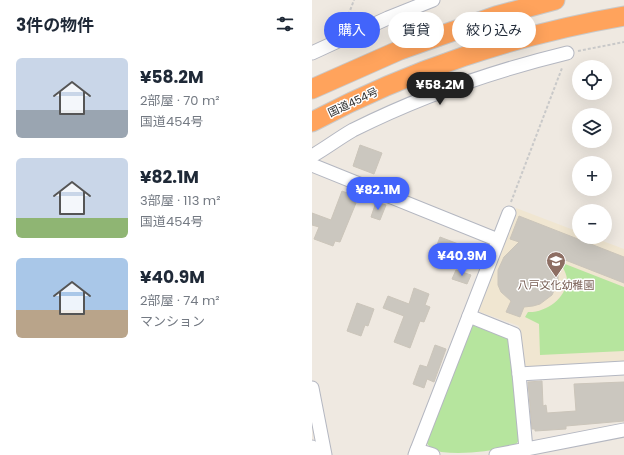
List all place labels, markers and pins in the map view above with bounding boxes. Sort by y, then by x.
pin: ¥58.2M [407,72,473,106]
pin: ¥82.1M [345,177,411,211]
pin: ¥40.9M [429,243,495,277]
school or university icon: 八戸文化幼稚園 [545,250,567,278]
place label: 八戸文化幼稚園 [518,277,595,293]

